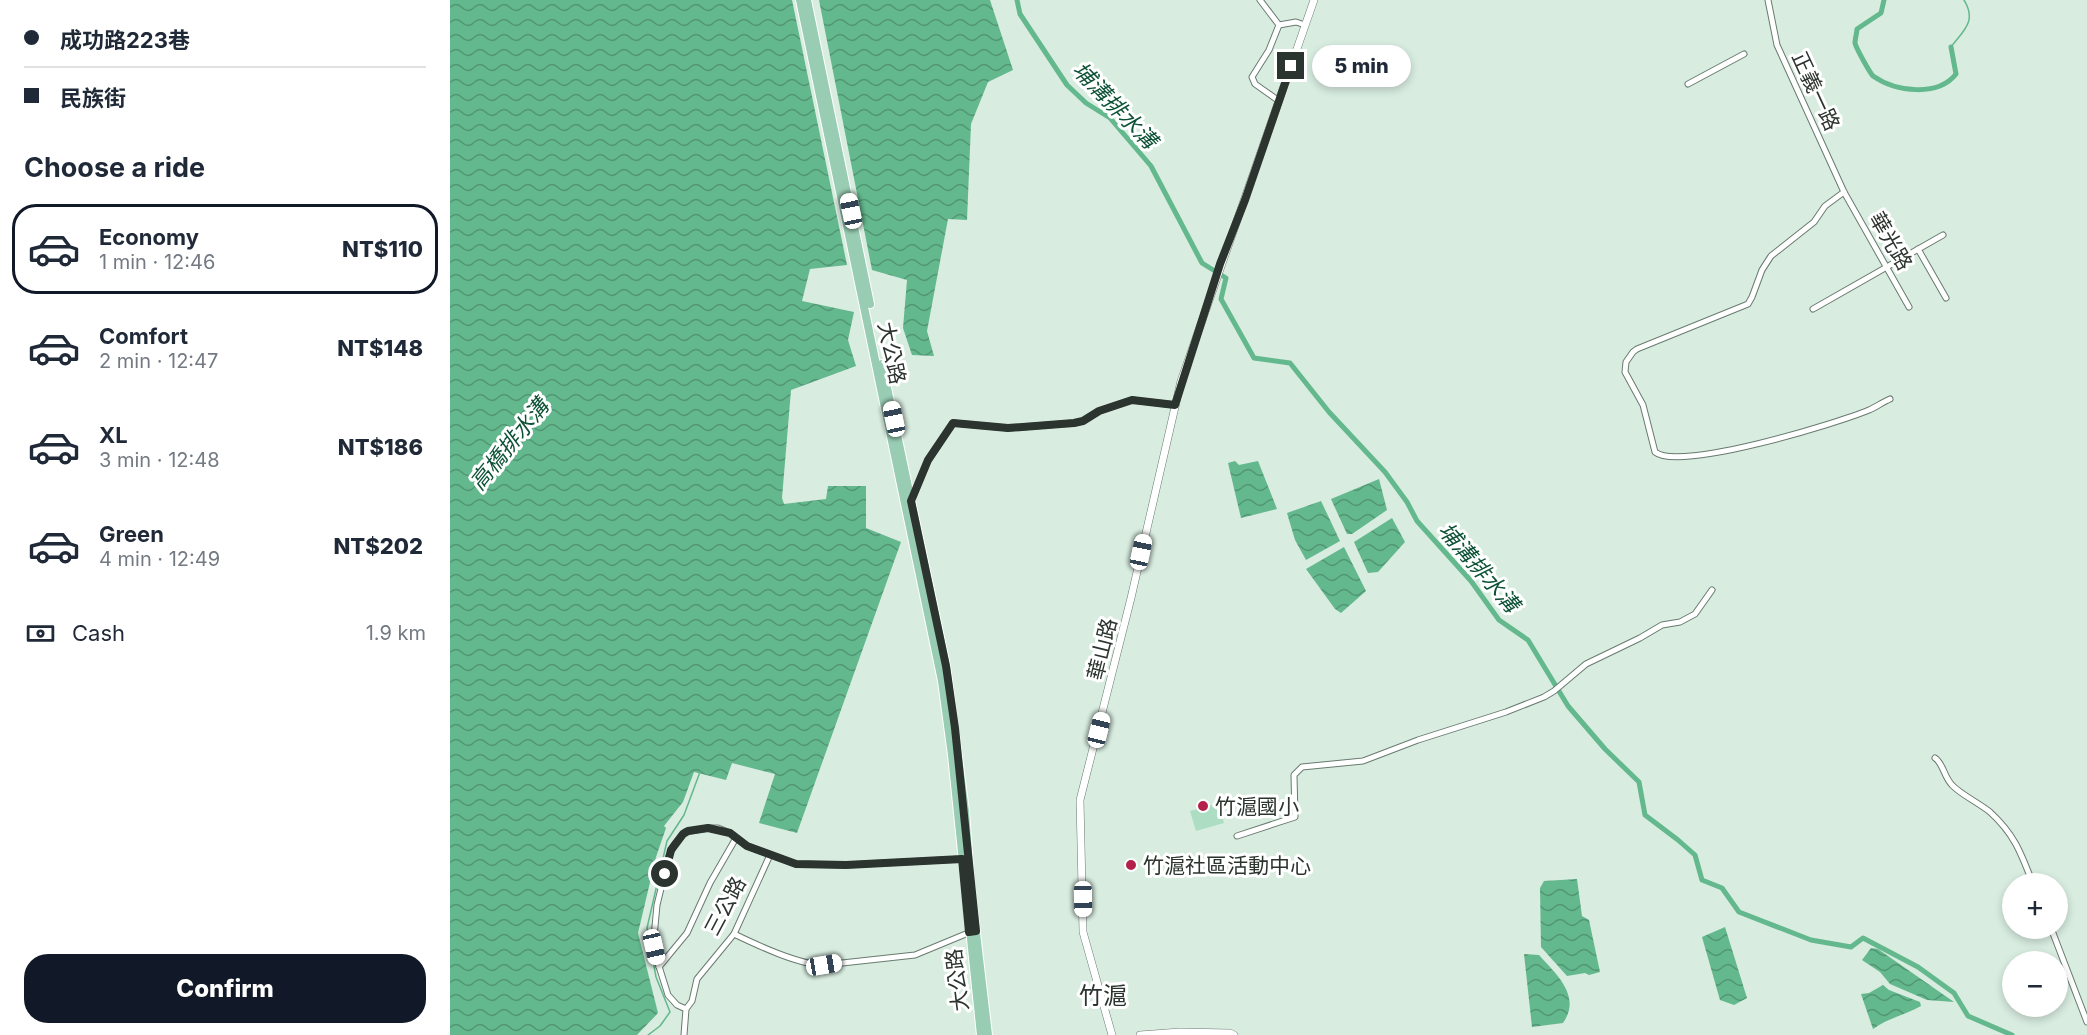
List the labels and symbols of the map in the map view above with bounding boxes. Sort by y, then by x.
callout: 5 min [1312,45,1411,87]
street label: 正義一路 [1787,48,1845,134]
route end [1277,52,1304,79]
water label: 埔溝排水溝 [1067,56,1165,156]
car [838,192,864,230]
street label: 華光路 [1864,207,1918,275]
street label: 大公路 [873,320,911,386]
water label: 高橋排水溝 [464,391,556,495]
car [881,400,907,438]
water label: 埔溝排水溝 [1433,517,1527,619]
car [1128,533,1154,571]
street label: 華山路 [1082,615,1122,683]
car [1086,710,1112,750]
place label: 竹滬國小 [1215,794,1299,819]
marker: 竹滬國小 [1196,799,1210,813]
place label: 竹滬社區活動中心 [1143,853,1311,878]
marker: 竹滬社區活動中心 [1124,858,1138,872]
route start [651,860,678,887]
street label: 三公路 [699,872,751,940]
car [1074,881,1092,917]
car [641,927,667,967]
street label: 大公路 [941,947,973,1013]
car [805,953,843,977]
district label: 竹滬 [1079,981,1127,1010]

